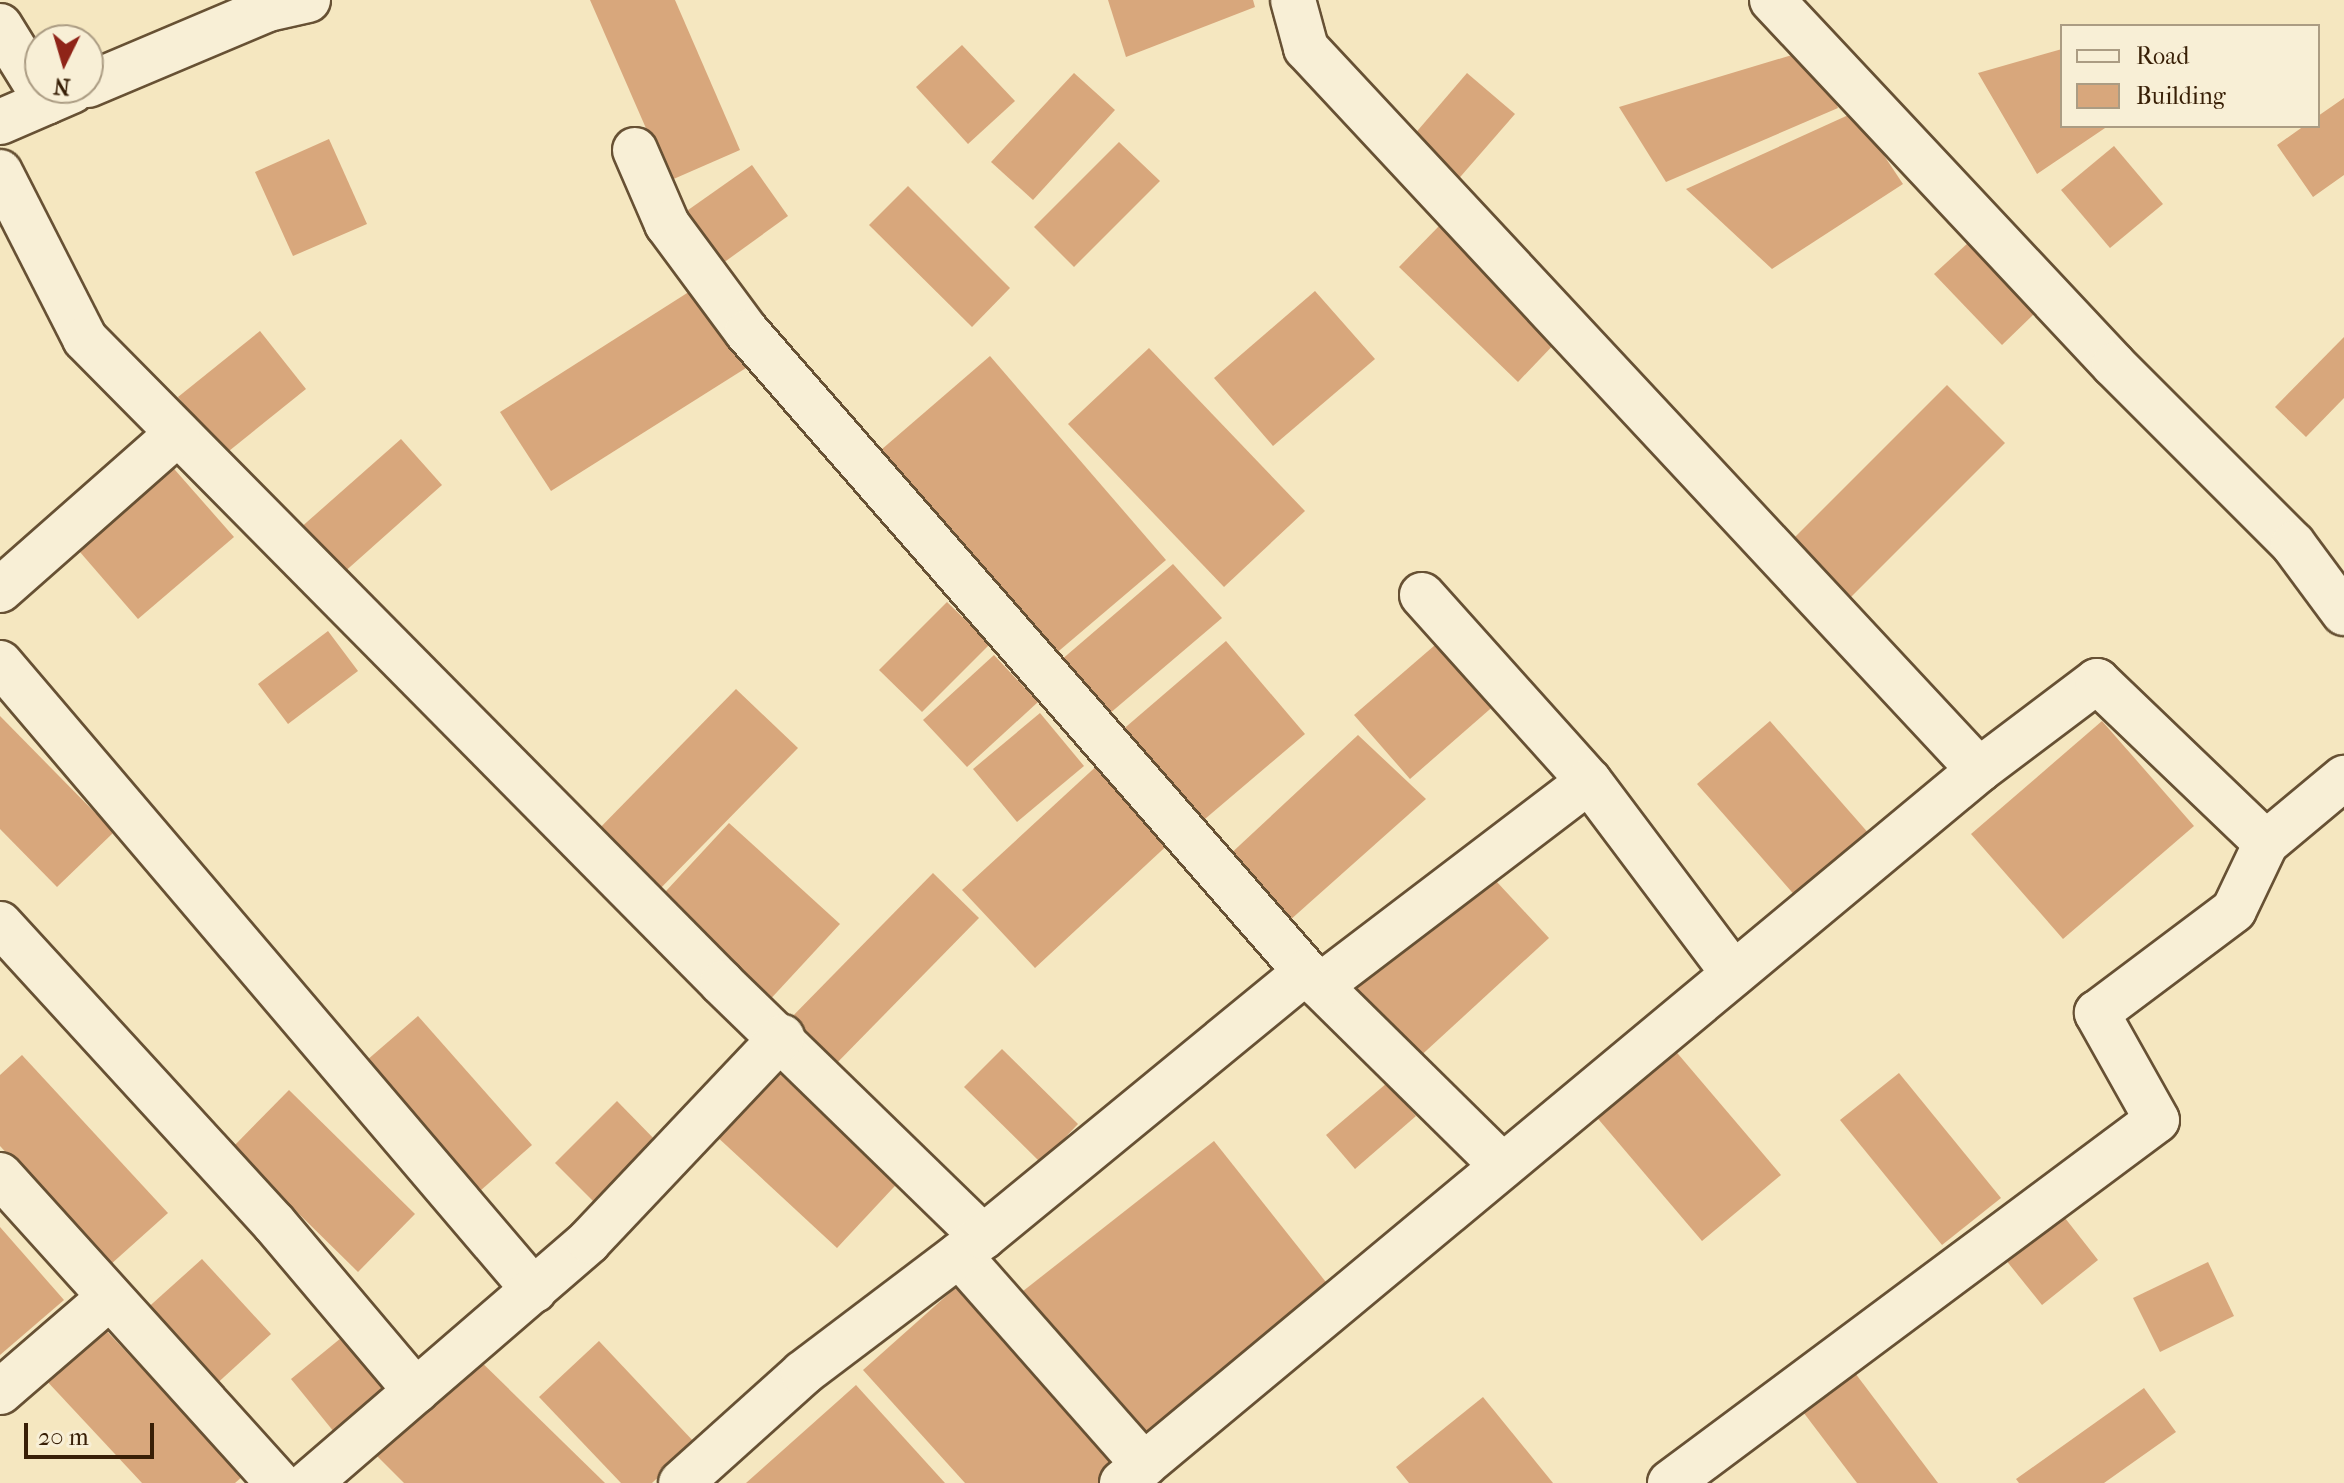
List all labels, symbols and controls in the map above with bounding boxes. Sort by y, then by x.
north arrow [24,24,104,104]
legend [2060,24,2320,128]
text: Road [2136,42,2189,70]
text: N [53,72,72,100]
text: Building [2136,82,2226,110]
scale bar [28,1407,158,1457]
text: 20 m [38,1423,89,1451]

